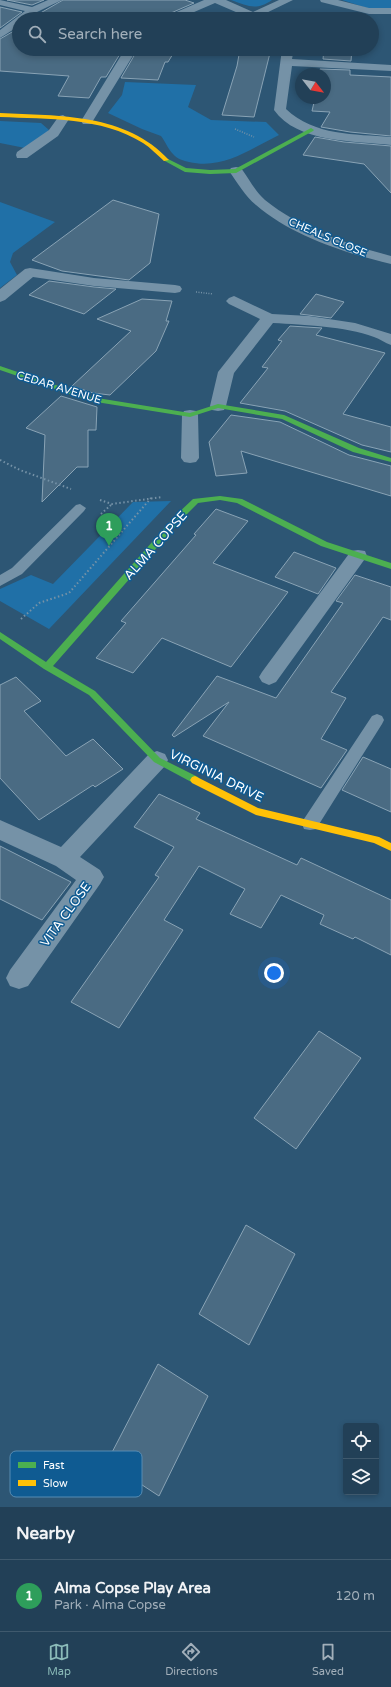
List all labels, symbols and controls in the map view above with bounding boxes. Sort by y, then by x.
search box [12,12,379,56]
icon: search [26,23,48,45]
text: Search here [58,25,142,43]
north arrow [295,68,331,104]
street label: CHEALS CLOSE [287,215,369,260]
street label: CEDAR AVENUE [15,368,103,407]
street label: ALMA COPSE [121,508,191,583]
pin: 1 [96,513,122,546]
street label: VIRGINIA DRIVE [167,746,266,806]
street label: VITA CLOSE [37,879,95,950]
your location [264,963,284,983]
map controls [343,1423,379,1495]
button: locate [343,1423,379,1459]
legend [10,1451,142,1497]
text: Fast [43,1459,64,1472]
button: layers [343,1459,379,1495]
text: Slow [43,1477,68,1490]
text: Nearby [16,1523,75,1544]
text: Alma Copse Play Area [54,1579,211,1597]
text: 1 [25,1588,33,1604]
text: 120 m [335,1588,375,1604]
text: Park · Alma Copse [54,1597,166,1613]
tab: Map [47,1641,71,1678]
tab: Directions [165,1641,218,1678]
tab: Saved [312,1641,344,1678]

